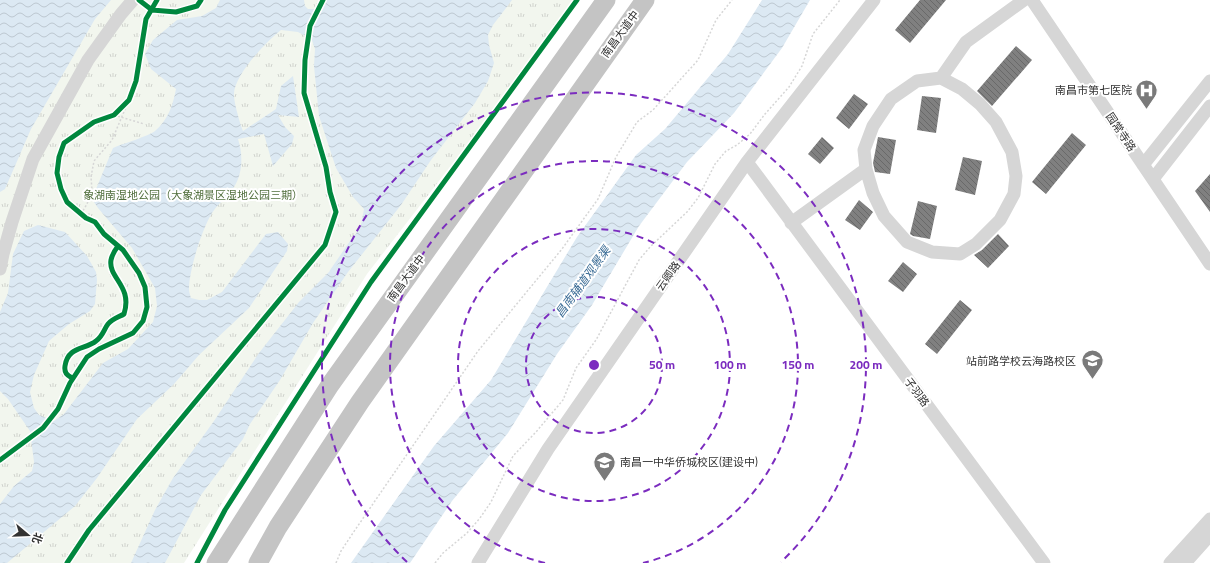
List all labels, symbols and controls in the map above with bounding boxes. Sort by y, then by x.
street label: 南昌大道中 [597,7,643,61]
hospital icon: 南昌市第七医院 [1134,77,1160,110]
place label: 南昌市第七医院 [1055,82,1132,98]
street label: 园常寺路 [1102,109,1140,155]
park label: 象湖南湿地公园（大象湖景区湿地公园三期） [83,187,303,203]
water label: 昌南辅道观景渠 [550,241,616,321]
street label: 南昌大道中 [383,251,429,305]
street label: 云卿路 [652,258,684,294]
school or university icon: 站前路学校云海路校区 [1079,348,1105,381]
place label: 站前路学校云海路校区 [966,353,1076,369]
text: 50 m [649,355,675,374]
text: 100 m [714,355,746,374]
text: 150 m [782,355,814,374]
text: 200 m [850,355,882,374]
centre of rings [587,358,601,372]
street label: 子羽路 [901,374,933,410]
school or university icon: 南昌一中华侨城校区(建设中) [591,449,617,482]
place label: 南昌一中华侨城校区(建设中) [620,454,758,470]
north arrow [8,515,48,555]
text: 北 [28,530,47,546]

